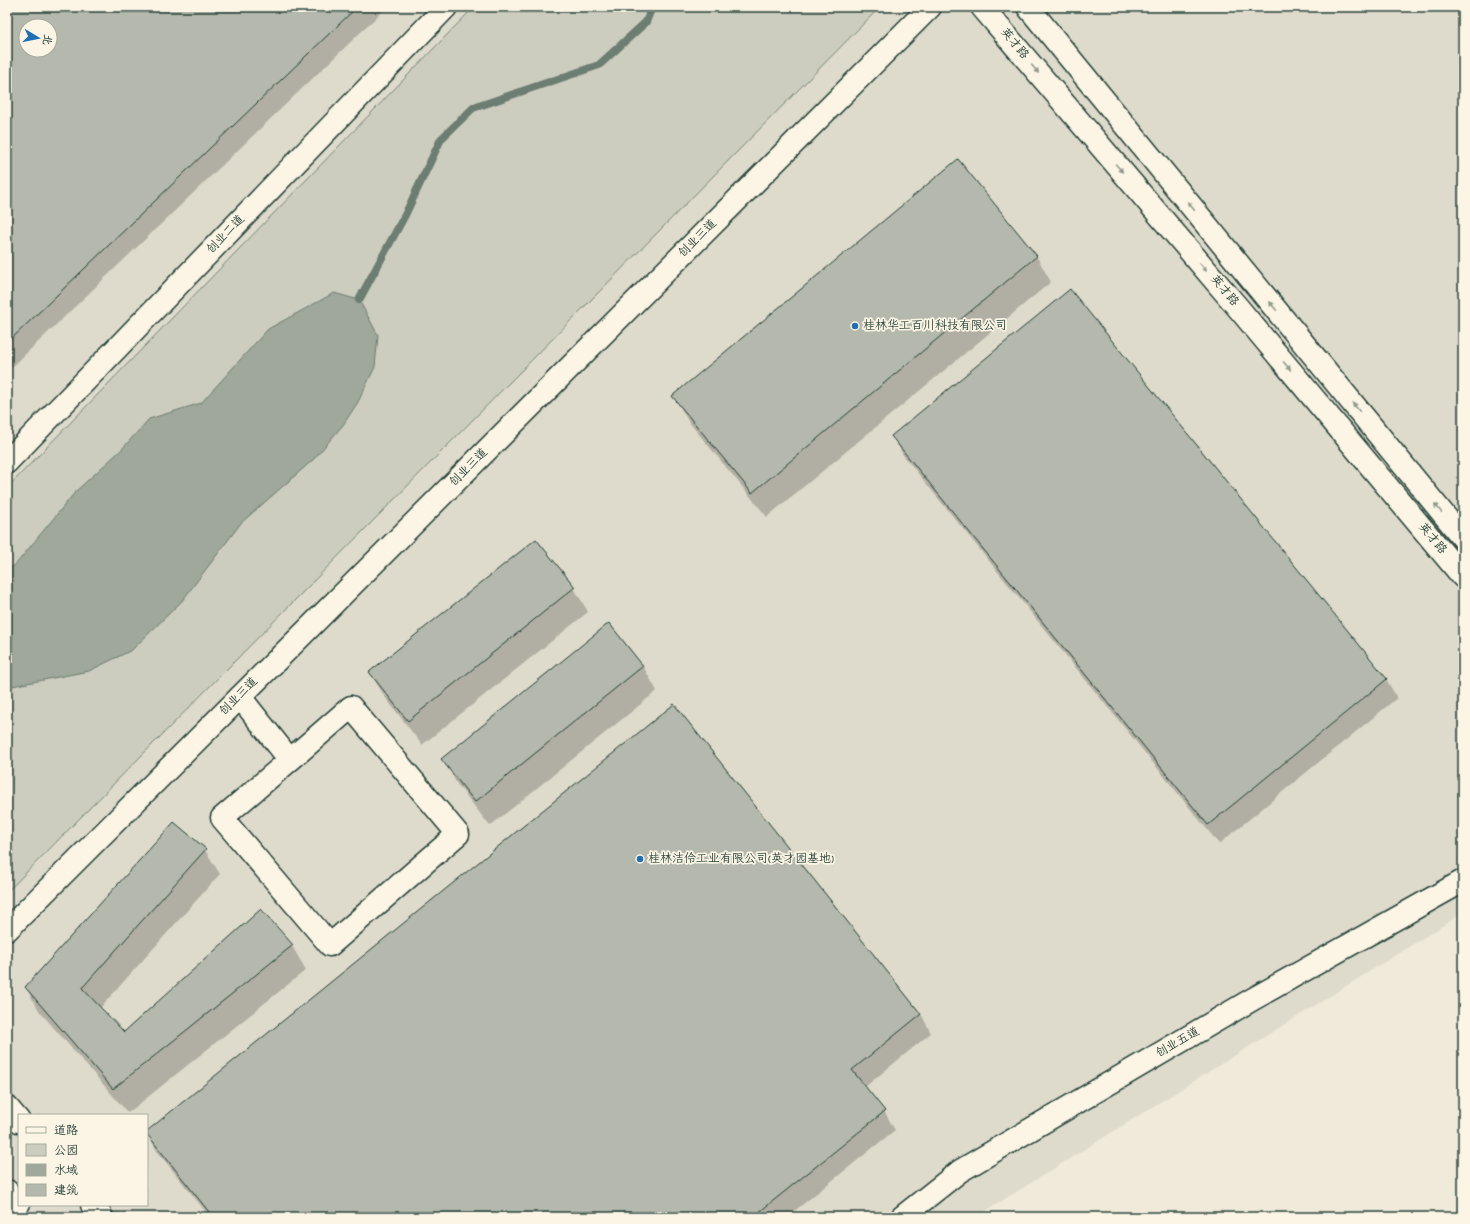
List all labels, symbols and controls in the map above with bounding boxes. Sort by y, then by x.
north arrow [18,18,58,58]
street label: 英才路 [996,25,1032,63]
text: 北 [37,33,55,46]
one-way arrow [1030,63,1039,74]
one-way arrow [1114,162,1123,173]
one-way arrow [1186,201,1195,211]
street label: 创业二道 [203,212,249,258]
street label: 创业三道 [675,216,721,262]
one-way arrow [1199,261,1208,272]
street label: 英才路 [1206,272,1242,310]
one-way arrow [1269,301,1278,312]
place label: 桂林华工百川科技有限公司 [863,318,1007,335]
marker: 桂林华工百川科技有限公司 [850,321,860,331]
one-way arrow [1282,361,1291,372]
one-way arrow [1351,402,1360,412]
street label: 创业三道 [446,445,492,491]
one-way arrow [1434,502,1443,513]
street label: 英才路 [1414,520,1450,558]
street label: 创业三道 [216,674,262,720]
place label: 桂林洁伶工业有限公司(英才园基地) [648,851,834,868]
marker: 桂林洁伶工业有限公司(英才园基地) [635,854,645,864]
street label: 创业五道 [1153,1024,1203,1062]
legend [18,1114,148,1206]
text: 道路 [54,1123,78,1140]
text: 公园 [54,1143,78,1160]
text: 水域 [54,1163,78,1180]
text: 建筑 [54,1183,78,1200]

